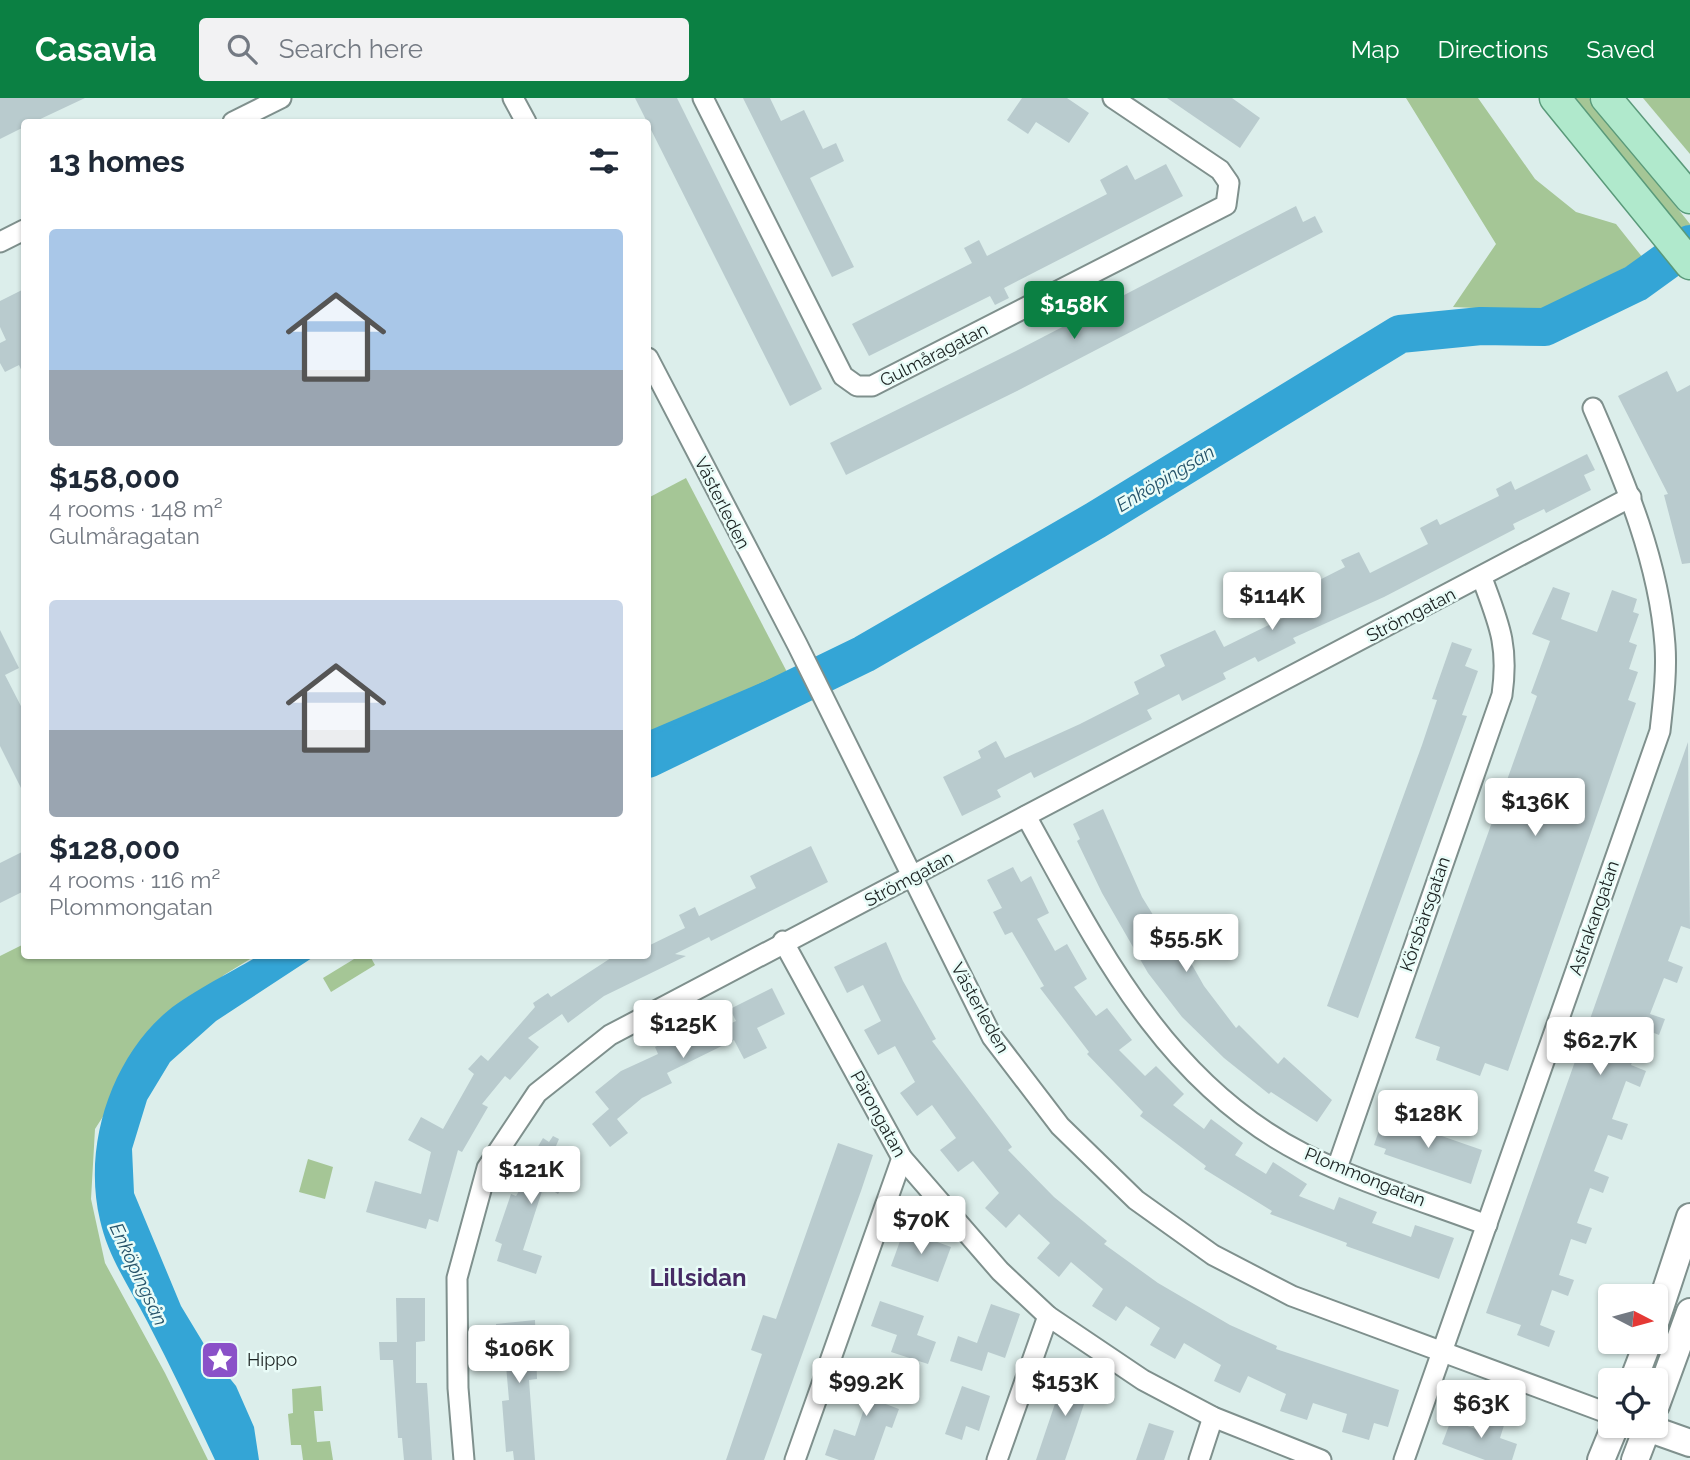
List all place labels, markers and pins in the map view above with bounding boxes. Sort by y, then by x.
pin: $158K [1025,282,1123,341]
pin: $114K [1223,573,1321,632]
pin: $136K [1486,778,1584,838]
pin: $55.5K [1129,914,1243,974]
pin: $125K [634,1000,732,1060]
pin: $62.7K [1543,1018,1657,1077]
pin: $128K [1379,1090,1477,1150]
pin: $121K [482,1146,580,1206]
pin: $70K [880,1196,962,1256]
pin: $106K [470,1326,568,1385]
place icon: Hippo [199,1339,241,1381]
place label: Hippo [247,1349,297,1370]
pin: $99.2K [809,1358,923,1418]
pin: $153K [1016,1358,1114,1418]
pin: $63K [1440,1380,1522,1440]

